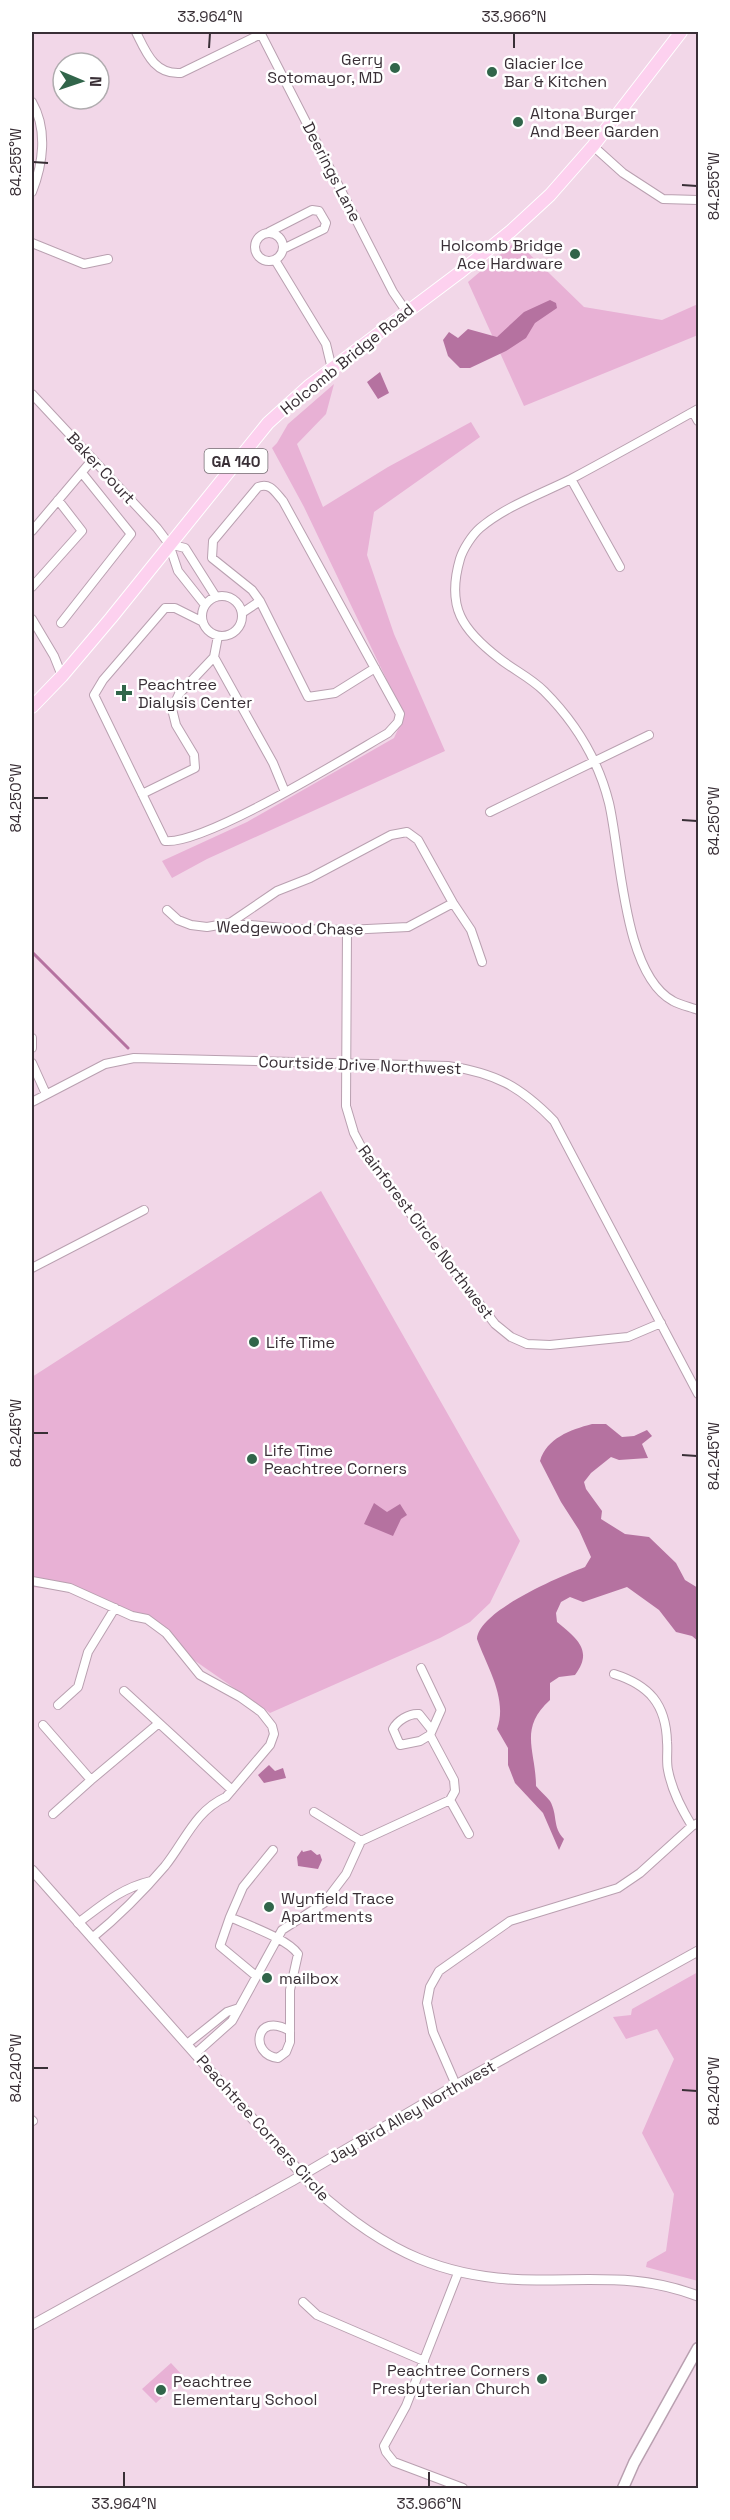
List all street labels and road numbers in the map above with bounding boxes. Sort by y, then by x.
street label: Deerings Lane [298,119,366,225]
street label: Holcomb Bridge Road [276,299,418,419]
street label: Baker Court [62,428,140,508]
road number: GA 140 [204,449,268,473]
street label: Wedgewood Chase [216,916,364,940]
street label: Courtside Drive Northwest [258,1051,462,1079]
street label: Rainforest Circle Northwest [354,1141,498,1323]
street label: Peachtree Corners Circle [192,2050,334,2206]
street label: Jay Bird Alley Northwest [325,2056,499,2168]

